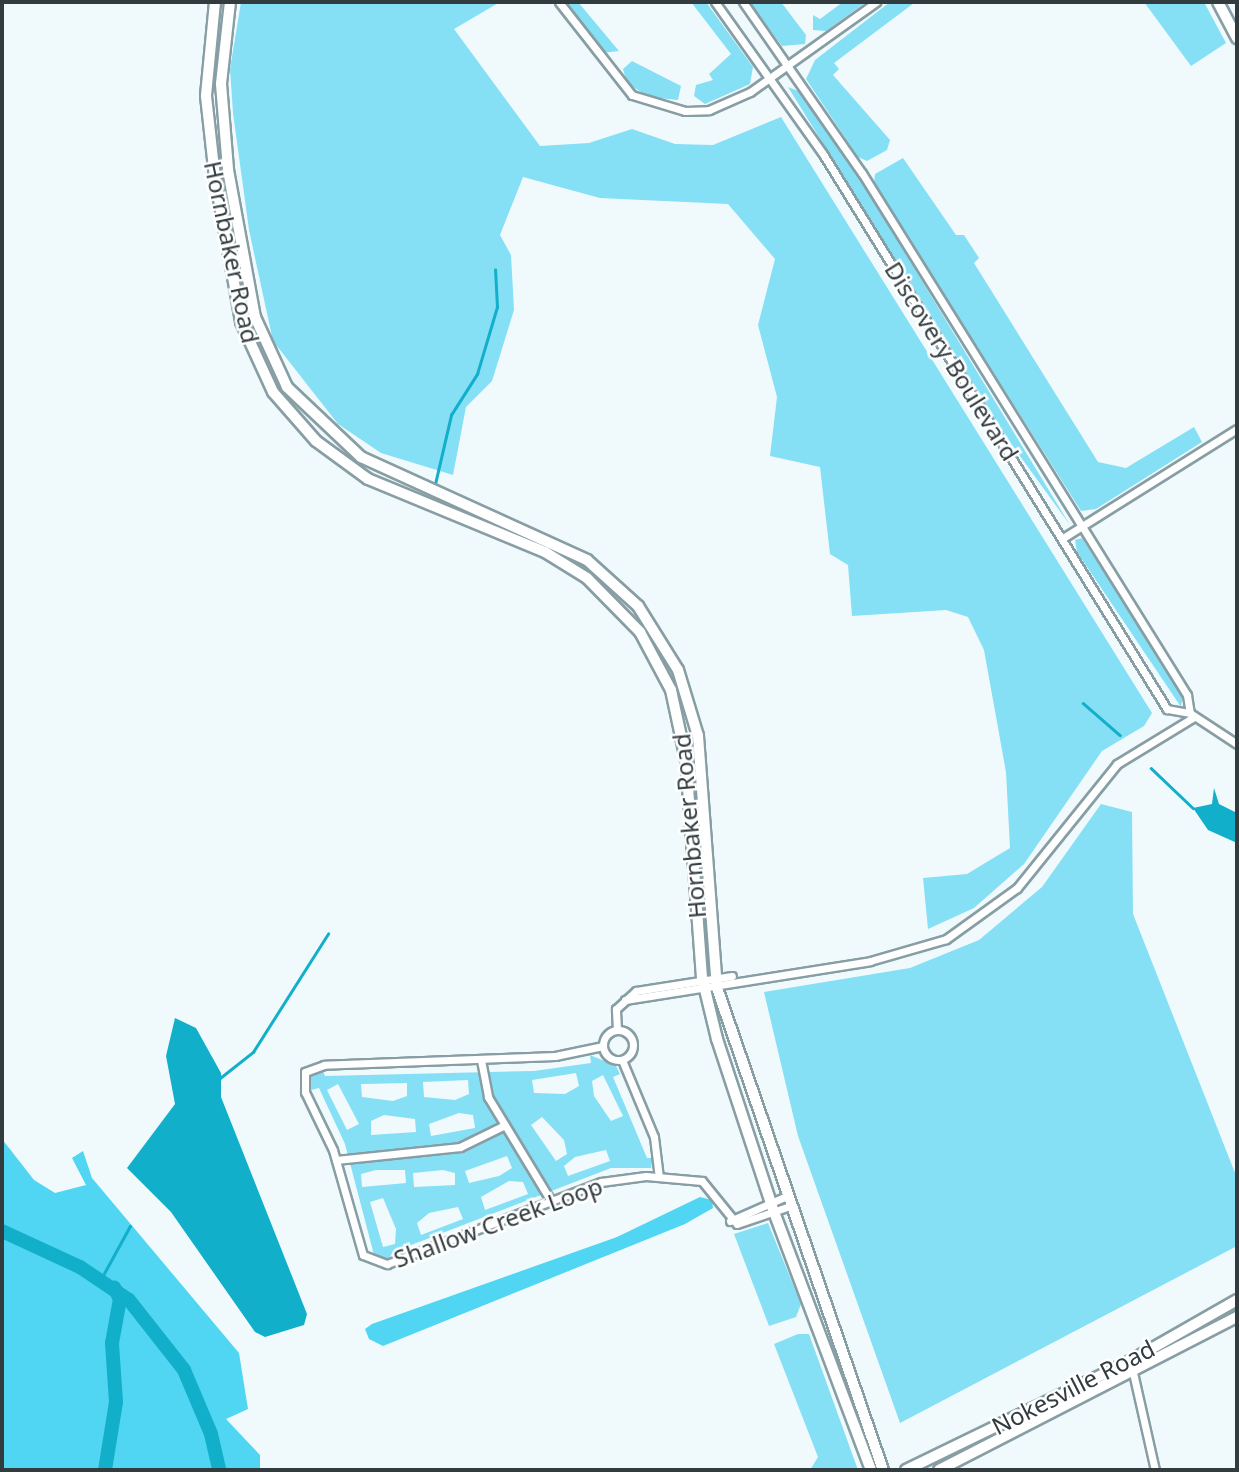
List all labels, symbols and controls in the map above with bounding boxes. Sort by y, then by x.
street label: Hornbaker Road [199,158,265,346]
street label: Discovery Boulevard [879,256,1025,466]
street label: Hornbaker Road [667,732,711,920]
street label: Shallow Creek Loop [390,1171,606,1273]
street label: Nokesville Road [987,1334,1159,1440]

